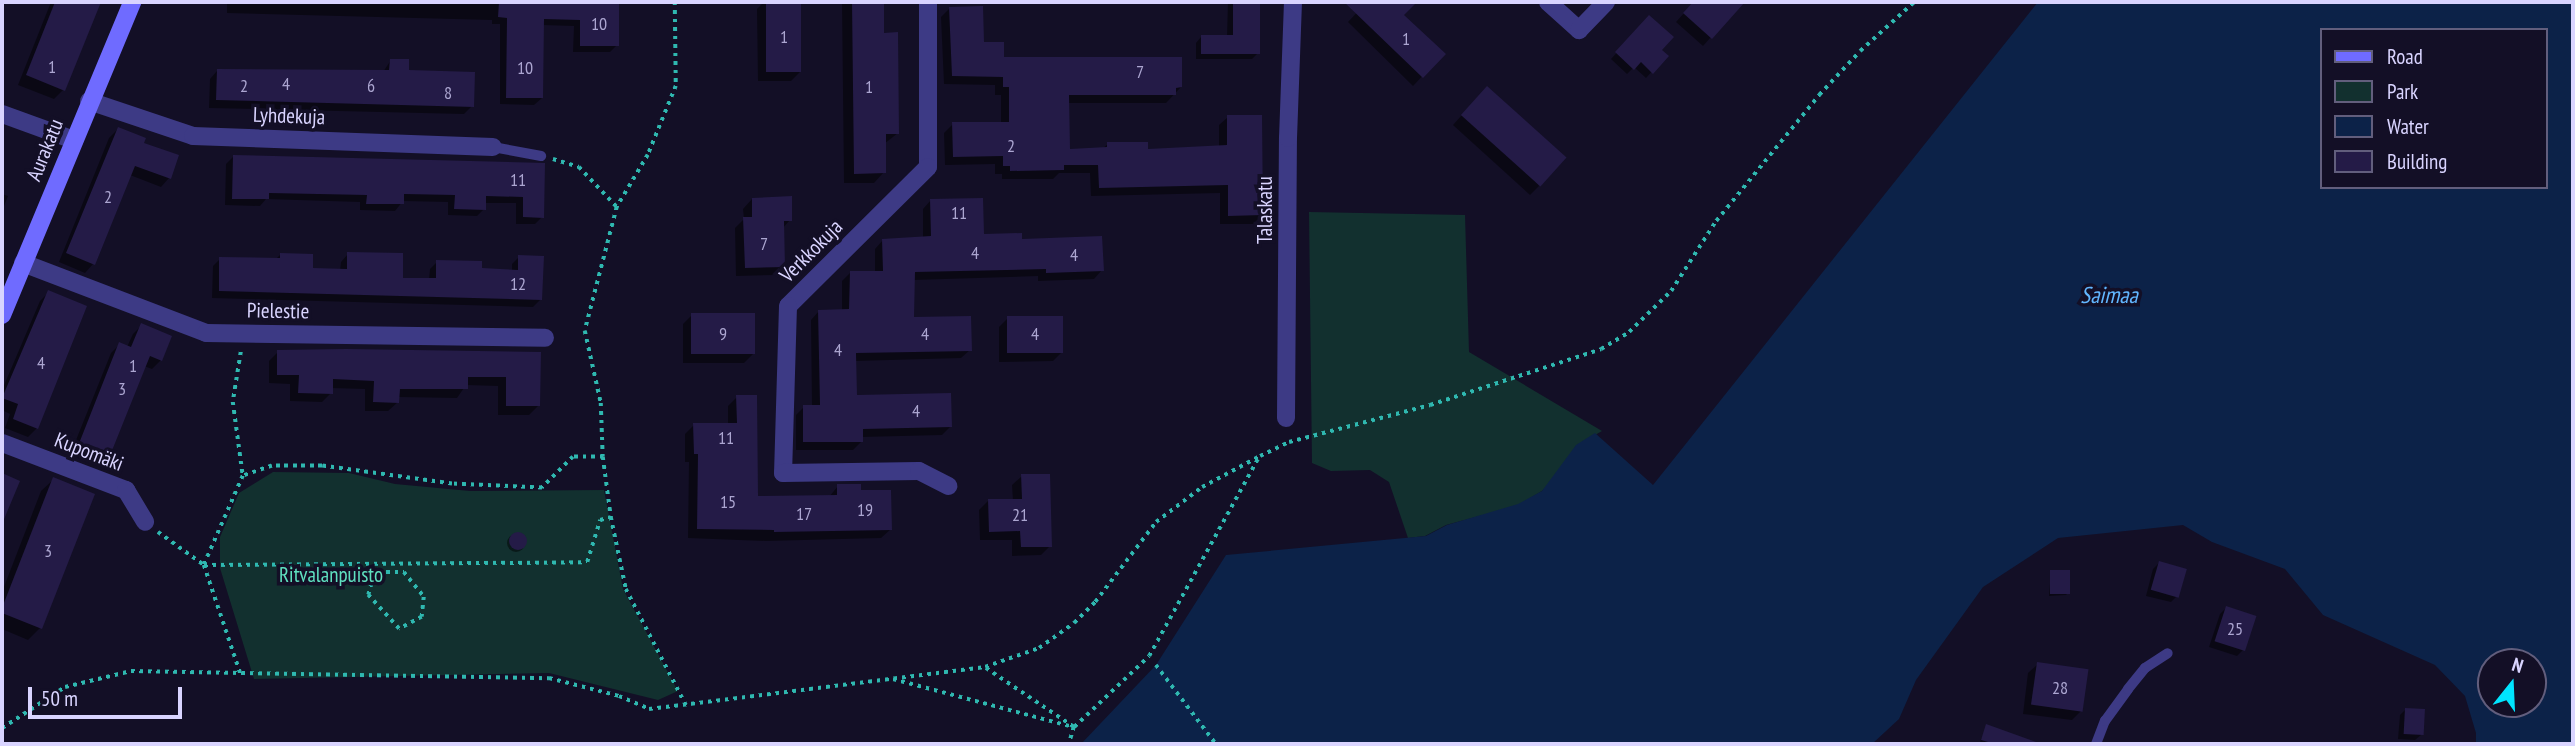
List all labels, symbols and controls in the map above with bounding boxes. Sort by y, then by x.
house number: 10 [591,13,607,35]
house number: 1 [780,26,788,48]
house number: 1 [1402,28,1410,50]
legend [2320,28,2547,189]
text: Road [2387,43,2423,70]
house number: 1 [48,56,56,78]
house number: 10 [517,57,533,79]
house number: 7 [1136,61,1144,83]
house number: 4 [282,73,290,95]
house number: 2 [240,75,248,97]
house number: 6 [367,75,375,97]
house number: 1 [865,76,873,98]
text: Park [2387,78,2418,105]
house number: 8 [444,82,452,104]
street label: Lyhdekuja [252,102,326,130]
text: Water [2387,113,2429,140]
street label: Aurakatu [21,115,69,185]
house number: 2 [1007,135,1015,157]
text: Building [2387,148,2447,175]
house number: 11 [510,169,526,191]
street label: Talaskatu [1252,176,1278,244]
house number: 2 [104,186,112,208]
house number: 11 [951,202,967,224]
street label: Verkkokuja [774,214,848,288]
house number: 7 [760,233,768,255]
house number: 4 [971,242,979,264]
house number: 4 [1070,244,1078,266]
house number: 12 [510,273,526,295]
water label: Saimaa [2080,281,2138,309]
street label: Pielestie [247,298,309,324]
house number: 9 [719,323,727,345]
house number: 4 [921,323,929,345]
house number: 4 [1031,323,1039,345]
house number: 4 [834,339,842,361]
house number: 4 [37,352,45,374]
house number: 1 [129,355,137,377]
house number: 3 [118,378,126,400]
house number: 4 [912,400,920,422]
street label: Kupomäki [51,427,127,477]
house number: 11 [718,427,734,449]
house number: 15 [720,491,736,513]
house number: 19 [857,499,873,521]
house number: 17 [796,503,812,525]
house number: 21 [1012,504,1028,526]
house number: 3 [44,540,52,562]
park label: Ritvalanpuisto [279,562,383,588]
house number: 25 [2227,618,2243,640]
north arrow [2477,648,2547,718]
text: N [2509,652,2526,678]
scale bar [32,672,186,716]
house number: 28 [2052,677,2068,699]
text: 50 m [41,685,78,712]

